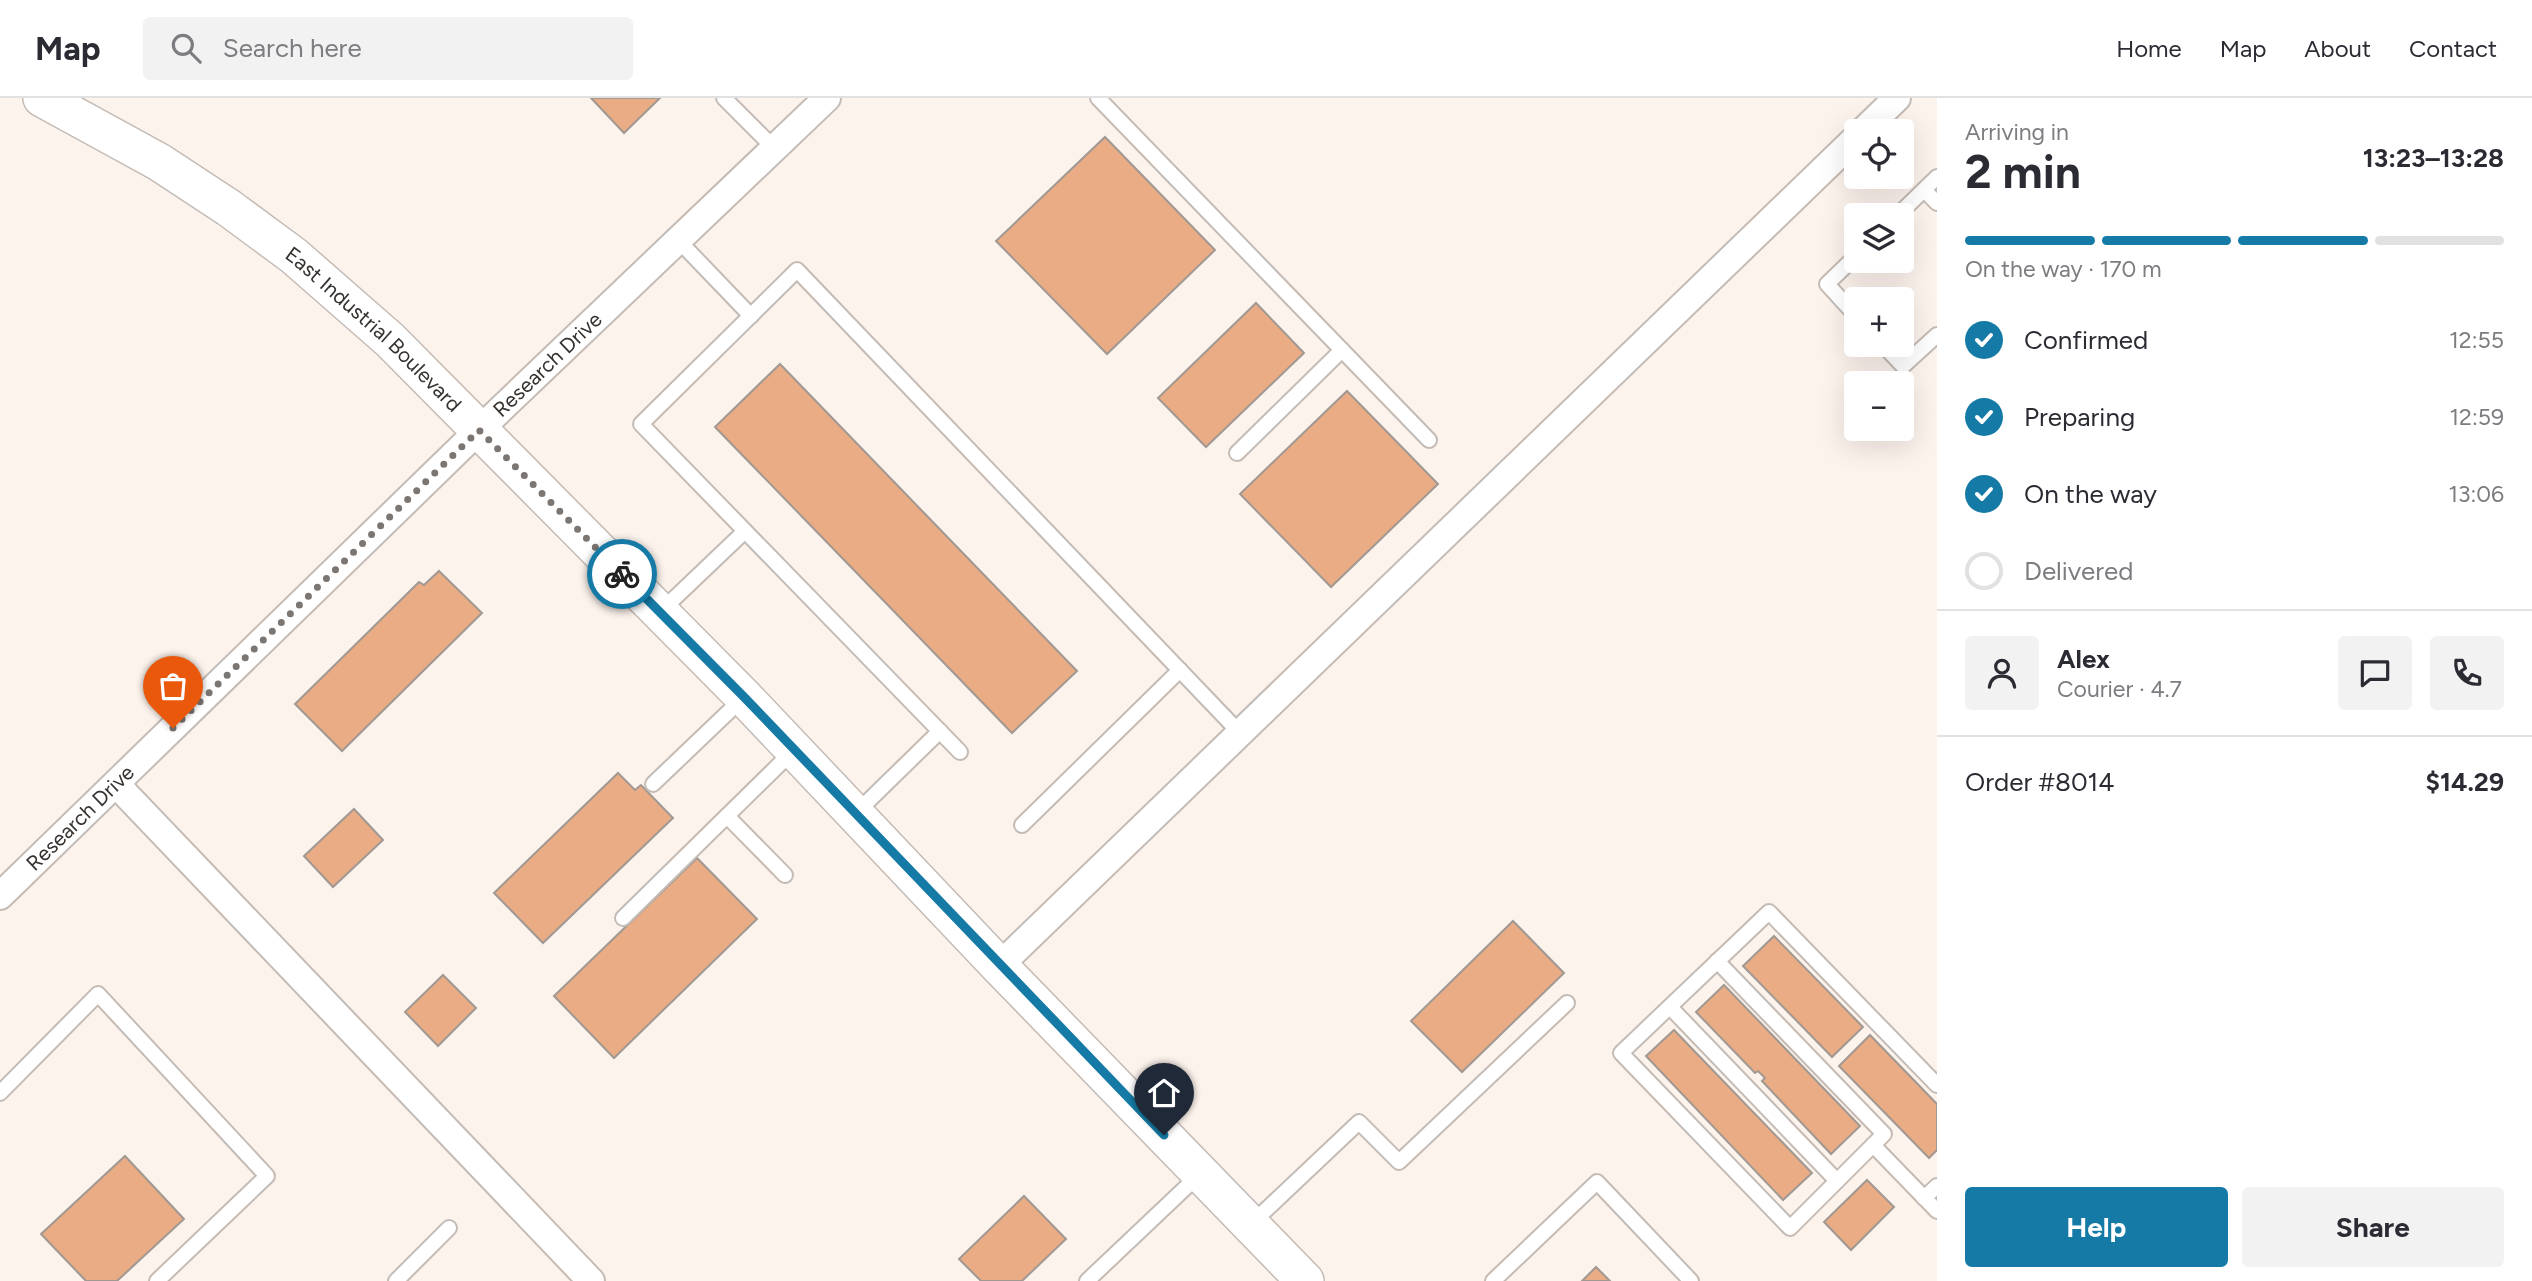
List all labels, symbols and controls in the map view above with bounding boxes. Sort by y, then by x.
search box [143,17,633,80]
text: Map [35,29,101,68]
icon: search [167,29,205,67]
text: Search here [223,32,362,64]
text: Home [2116,34,2182,63]
text: Map [2220,34,2266,63]
text: About [2304,34,2371,63]
text: Contact [2409,34,2497,63]
text: Arriving in [1965,118,2069,146]
map controls [1844,119,1914,441]
button: locate [1844,119,1914,189]
text: 13:23–13:28 [2363,142,2504,174]
text: 2 min [1965,144,2081,200]
button: layers [1844,203,1914,273]
street label: East Industrial Boulevard [281,241,467,417]
text: On the way · 170 m [1965,255,2162,283]
button: + [1844,287,1914,357]
street label: Research Drive [488,307,607,422]
icon: check [1965,321,2003,359]
text: Confirmed [2024,324,2148,356]
text: 12:55 [2449,326,2504,354]
button: − [1844,371,1914,441]
icon: check [1965,398,2003,436]
text: Preparing [2024,401,2135,433]
text: 12:59 [2450,403,2504,431]
icon: check [1965,475,2003,513]
text: On the way [2024,478,2157,510]
text: 13:06 [2448,480,2504,508]
courier [587,539,657,609]
icon: bike [603,555,641,593]
text: Delivered [2024,555,2133,587]
button: person [1965,636,2039,710]
button: chat [2338,636,2412,710]
button: phone [2430,636,2504,710]
text: Alex [2057,643,2110,675]
pin [143,656,203,728]
icon: bag [154,667,192,705]
text: Courier · 4.7 [2057,675,2182,703]
street label: Research Drive [21,760,139,876]
text: Order #8014 [1965,766,2114,798]
text: $14.29 [2426,766,2504,798]
pin [1134,1063,1194,1135]
icon: home [1145,1074,1183,1112]
button: Help [1965,1187,2228,1267]
button: Share [2242,1187,2504,1267]

